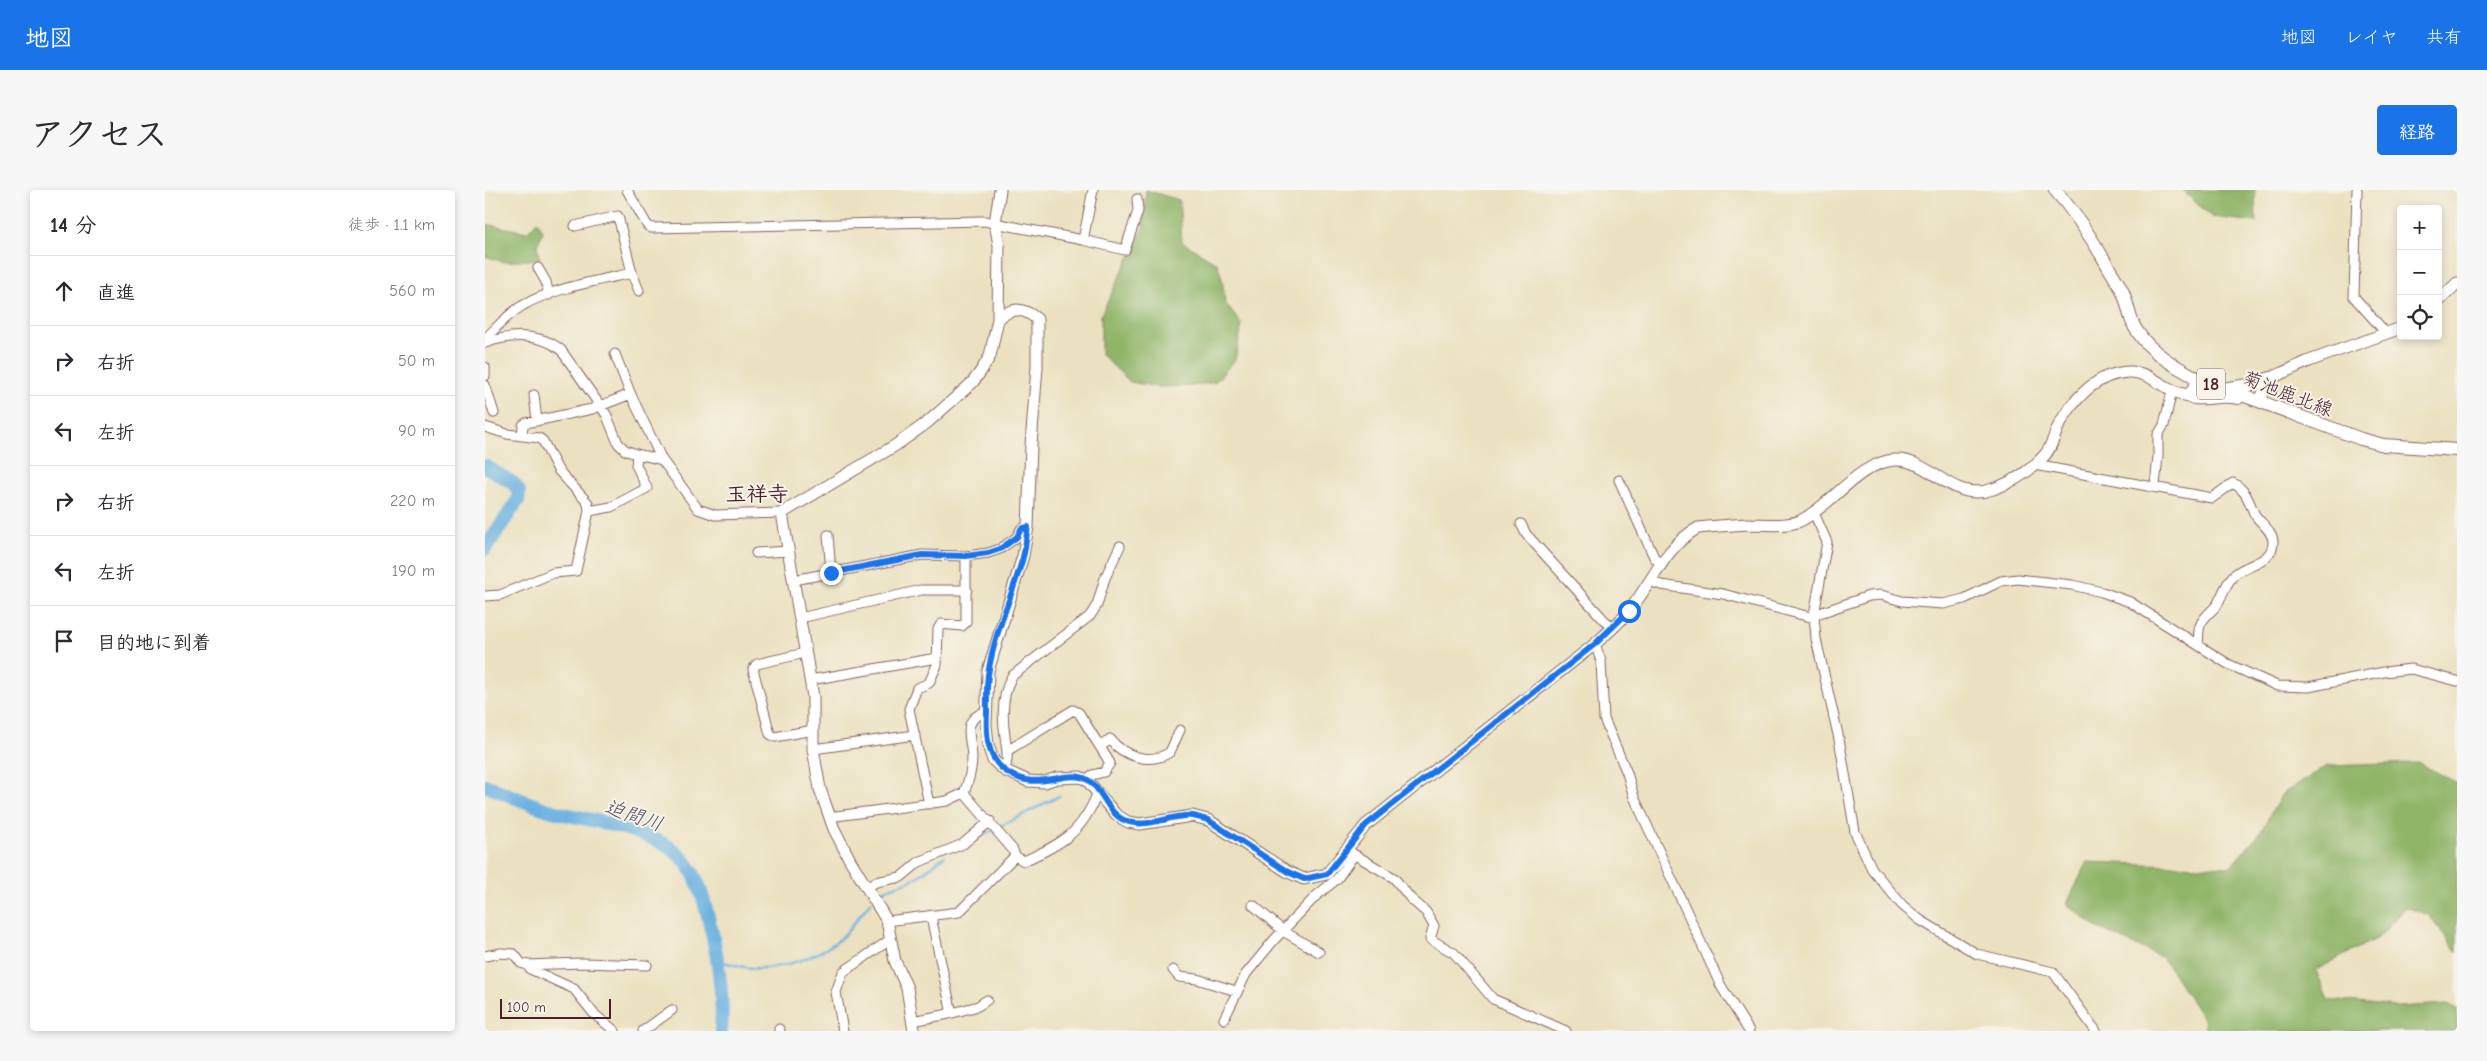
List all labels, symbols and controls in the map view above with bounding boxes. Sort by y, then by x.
text: 地図 [25,24,73,52]
text: 地図 [2281,27,2317,48]
text: レイヤ [2345,27,2398,48]
text: 共有 [2426,27,2462,48]
button: 経路 [2377,105,2457,155]
text: アクセス [30,114,168,155]
map controls [2397,205,2442,340]
button: + [2397,205,2442,250]
text: 14 分 [50,213,96,237]
text: 徒歩 · 1.1 km [348,216,435,234]
button: − [2397,250,2442,295]
icon: ahead [50,277,78,305]
text: 直進 [97,282,135,304]
text: 560 m [389,282,435,300]
button: locate [2397,295,2442,340]
icon: right [50,347,78,375]
text: 右折 [97,352,135,374]
text: 50 m [398,352,435,370]
street label: 菊池鹿北線 [2239,367,2336,421]
road number: 18 [2197,368,2225,400]
icon: left [50,417,78,445]
text: 左折 [97,422,135,444]
text: 90 m [398,422,435,440]
district label: 玉祥寺 [726,482,789,506]
icon: right [50,487,78,515]
text: 右折 [97,492,135,514]
text: 220 m [390,492,435,510]
icon: left [50,557,78,585]
text: 左折 [97,562,135,584]
text: 190 m [392,562,435,580]
route end [820,562,843,585]
route start [1618,600,1641,623]
icon: arrive [50,627,78,655]
text: 目的地に到着 [97,632,211,654]
water label: 迫間川 [602,795,666,836]
scale bar [500,996,611,1019]
text: 100 m [507,999,546,1016]

